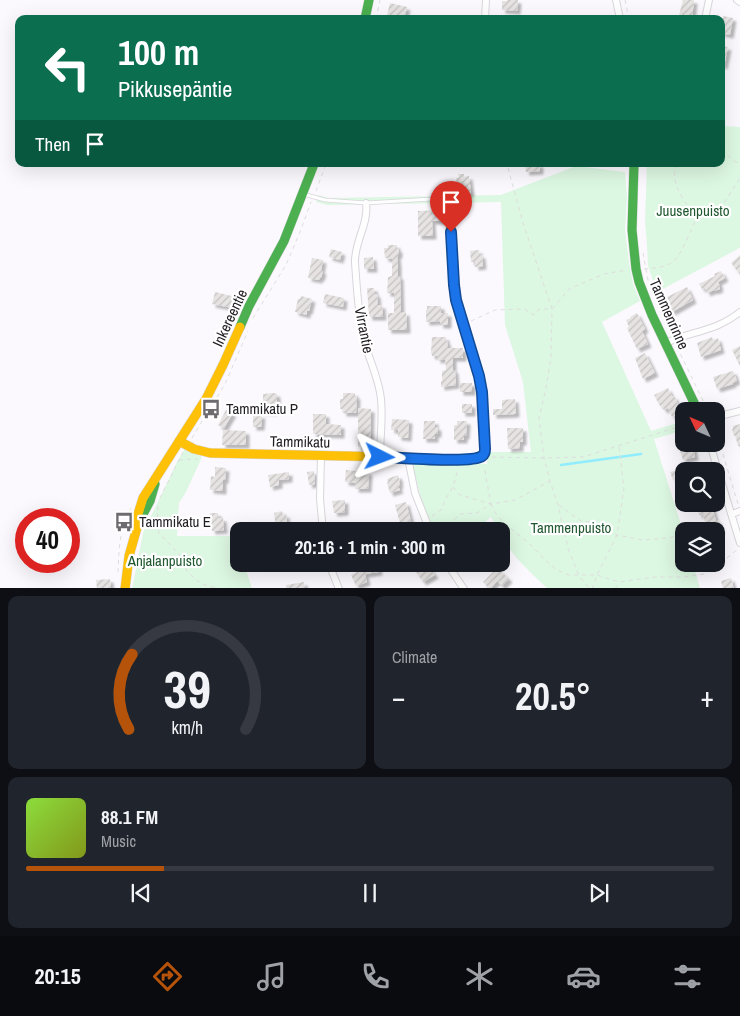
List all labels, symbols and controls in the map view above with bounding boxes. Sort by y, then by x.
text: 100 m [118,29,199,76]
icon: left [35,35,100,100]
text: Pikkusepäntie [118,74,232,104]
icon: arrive [81,130,109,158]
text: Then [35,131,71,157]
pin [430,181,472,232]
icon: arrive [437,188,465,216]
park label: Juusenpuisto [656,200,730,221]
street label: Tammenrinne [645,275,694,353]
street label: Inkereentie [207,285,252,350]
street label: Virrantie [350,305,379,355]
bus stop icon: Tammikatu P [200,398,222,420]
place label: Tammikatu P [226,398,298,419]
north arrow [675,402,725,452]
map controls [675,402,725,572]
street label: Tammikatu [270,430,330,453]
position arrow [353,430,405,482]
button: search [675,462,725,512]
speed limit sign: 40 [15,508,80,573]
bus stop icon: Tammikatu E [113,511,135,533]
place label: Tammikatu E [139,511,211,532]
park label: Tammenpuisto [531,517,612,538]
button: layers [675,522,725,572]
text: 20:16 · 1 min · 300 m [295,534,445,560]
park label: Anjalanpuisto [127,550,202,571]
text: Climate [392,646,437,668]
text: 39 [163,654,211,724]
text: 20.5° [515,671,591,722]
text: − [392,678,405,716]
text: + [701,678,714,716]
text: km/h [171,716,203,740]
text: 88.1 FM [101,804,158,830]
text: Music [101,830,136,852]
icon: previous [127,879,155,907]
icon: pause [356,879,384,907]
icon: next [585,879,613,907]
icon: directions [150,959,185,994]
icon: music [254,959,289,994]
icon: phone [358,959,393,994]
icon: climate [462,959,497,994]
icon: car [566,959,601,994]
icon: filters [670,959,705,994]
text: 20:15 [35,961,81,991]

